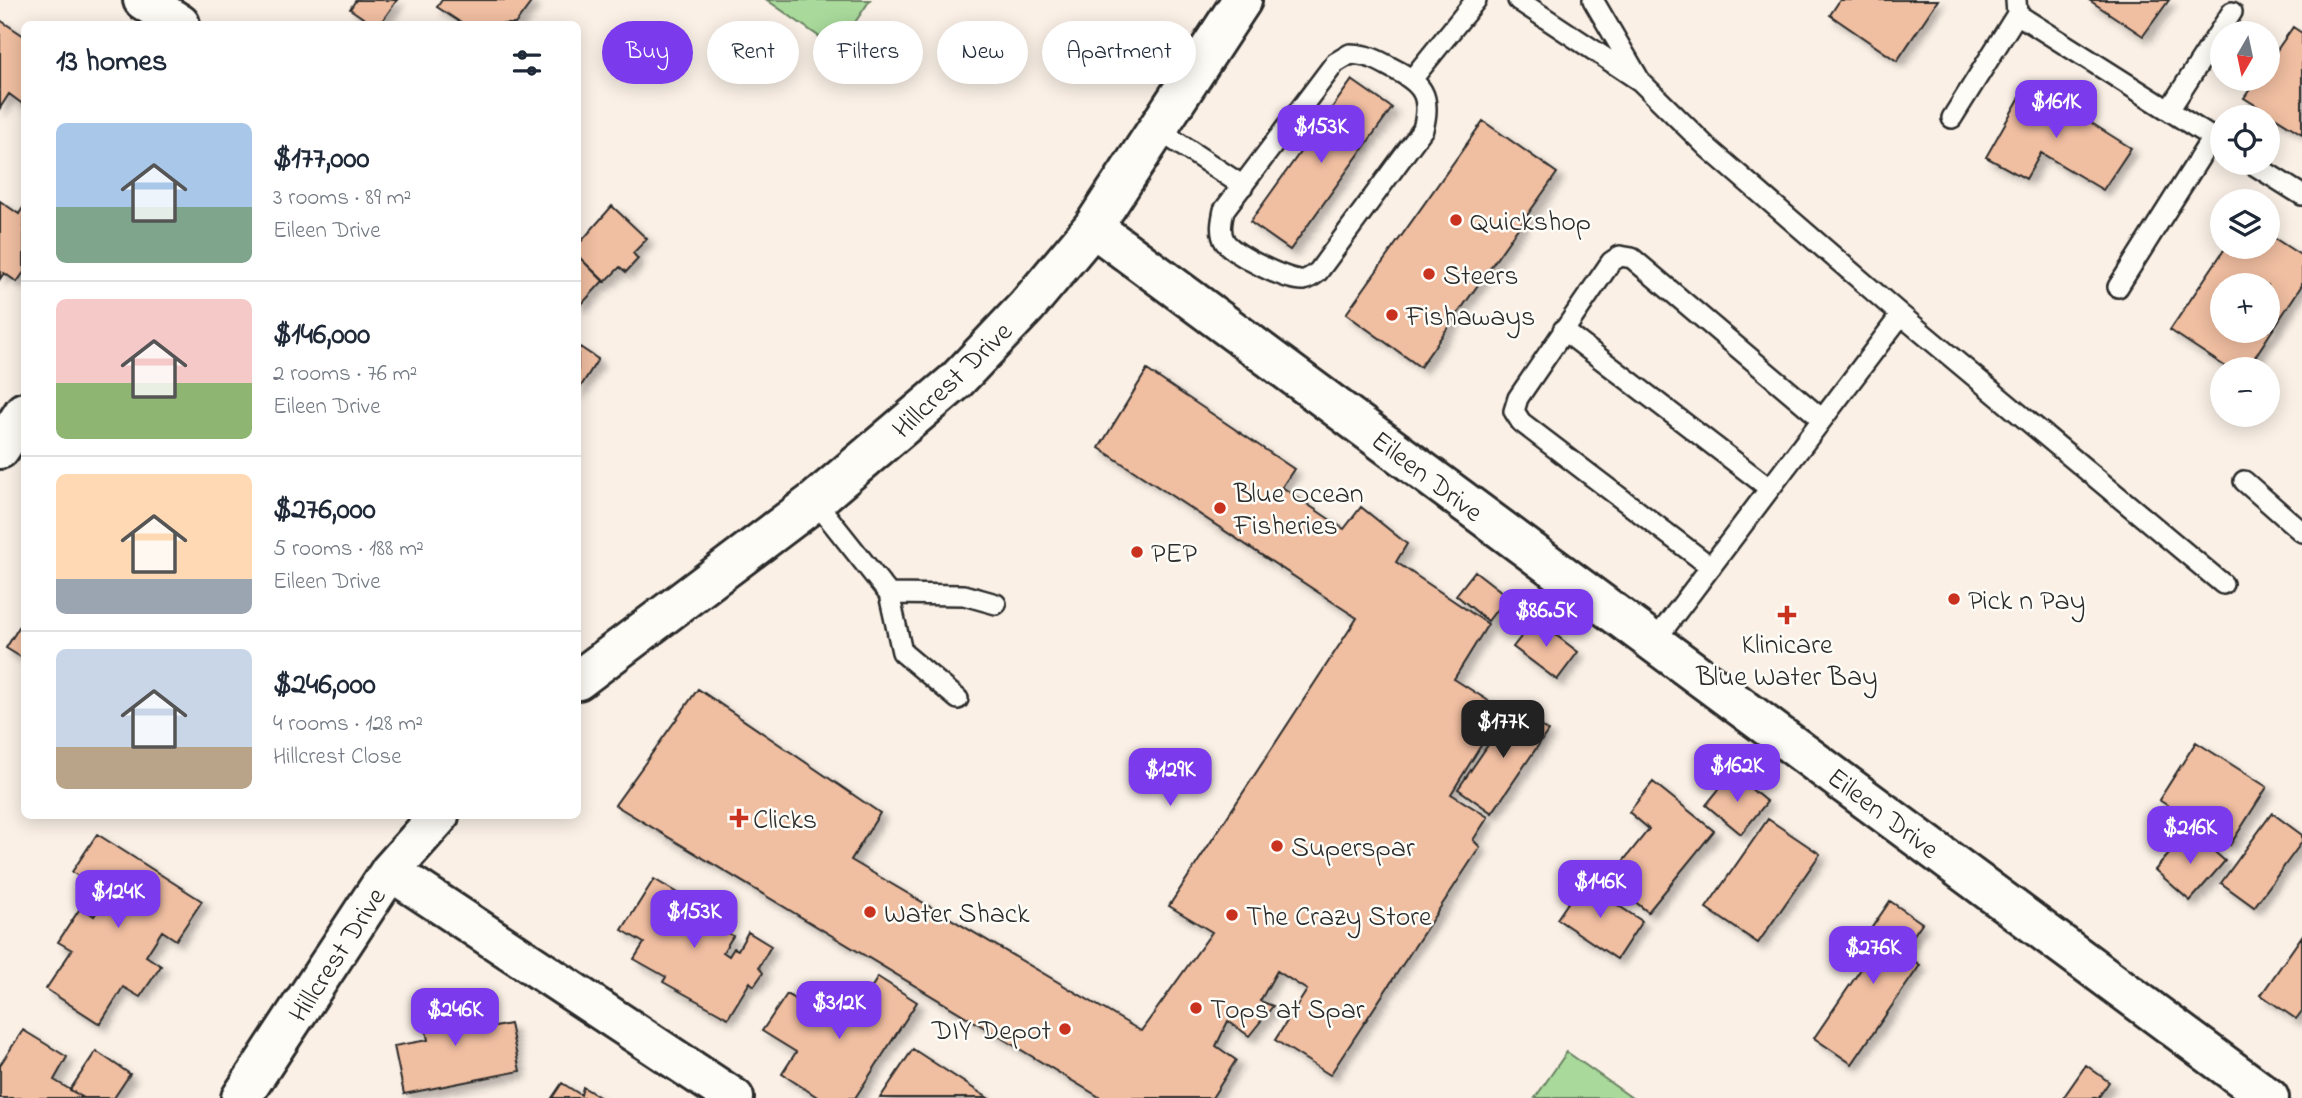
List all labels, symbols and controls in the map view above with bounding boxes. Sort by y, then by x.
chip: Buy [602,21,693,84]
chip: Rent [707,21,799,84]
chip: Filters [813,21,923,84]
chip: New [937,21,1028,84]
chip: Apartment [1042,21,1196,84]
north arrow [2210,21,2280,91]
map controls [2210,21,2280,427]
text: 13 homes [56,41,167,85]
icon: filters [508,44,546,82]
pin: $161K [2007,80,2105,140]
text: $161K [2031,86,2081,119]
button: locate [2210,105,2280,175]
pin: $153K [1272,106,1370,165]
text: $153K [1293,111,1349,144]
text: $177,000 [273,138,369,182]
icon: home [112,151,196,235]
text: 3 rooms · 89 m² [273,182,411,215]
button: layers [2210,189,2280,259]
place label: Quickshop [1470,203,1591,244]
marker: Quickshop [1448,212,1464,228]
text: Eileen Drive [273,215,381,248]
place label: Steers [1443,257,1518,298]
marker: Steers [1421,266,1437,282]
button: + [2210,273,2280,343]
place label: Fishaways [1405,298,1535,339]
marker: Fishaways [1384,307,1400,323]
street label: Hillcrest Drive [884,313,1023,450]
text: $146,000 [273,314,370,358]
icon: home [112,327,196,411]
button: − [2210,357,2280,427]
text: 2 rooms · 76 m² [273,358,417,391]
text: Eileen Drive [273,391,381,424]
street label: Eileen Drive [1361,422,1491,534]
place label: Blue Ocean Fisheries [1233,475,1364,548]
text: $276,000 [273,489,376,533]
marker: Blue Ocean Fisheries [1212,500,1228,516]
icon: home [112,502,196,586]
text: 5 rooms · 188 m² [273,533,424,566]
place label: PEP [1151,535,1198,576]
marker: PEP [1129,544,1145,560]
text: Eileen Drive [273,566,381,599]
place label: Pick n Pay [1968,582,2085,623]
pin: $86.5K [1489,590,1603,649]
marker: Pick n Pay [1946,591,1962,607]
text: $86.5K [1515,595,1577,628]
marker: Klinicare Blue Water Bay [1779,607,1795,623]
place label: Klinicare Blue Water Bay [1695,626,1878,699]
text: $246,000 [273,664,376,708]
icon: home [112,677,196,761]
pin: $177K [1454,700,1552,760]
text: $177K [1477,706,1529,739]
text: 4 rooms · 128 m² [273,708,423,741]
text: Hillcrest Close [273,741,402,774]
pin: $162K [1688,744,1786,804]
pin: $129K [1121,748,1219,808]
text: $162K [1710,750,1764,783]
text: $129K [1145,754,1195,787]
street label: Eileen Drive [1817,759,1947,871]
place label: Clicks [753,801,817,842]
pin: $216K [2141,806,2239,866]
marker: Clicks [731,810,747,826]
text: $216K [2163,812,2217,845]
place label: Superspar [1291,829,1415,870]
marker: Superspar [1269,838,1285,854]
pin: $146K [1551,860,1649,920]
text: $146K [1574,866,1626,899]
pin: $124K [69,870,167,930]
text: $124K [91,876,145,909]
street label: Hillcrest Drive [280,880,398,1031]
pin: $153K [645,890,743,950]
place label: Water Shack [884,895,1030,936]
text: $153K [666,896,722,929]
place label: The Crazy Store [1246,898,1432,939]
marker: Water Shack [862,904,878,920]
marker: The Crazy Store [1224,907,1240,923]
pin: $276K [1824,926,1922,986]
text: $276K [1845,932,1901,965]
pin: $312K [790,982,888,1041]
text: $312K [812,987,866,1020]
pin: $246K [406,988,504,1048]
place label: Tops at Spar [1210,991,1365,1032]
text: $246K [427,994,483,1027]
marker: Tops at Spar [1188,1000,1204,1016]
place label: DIY Depot [931,1012,1051,1053]
marker: DIY Depot [1057,1021,1073,1037]

